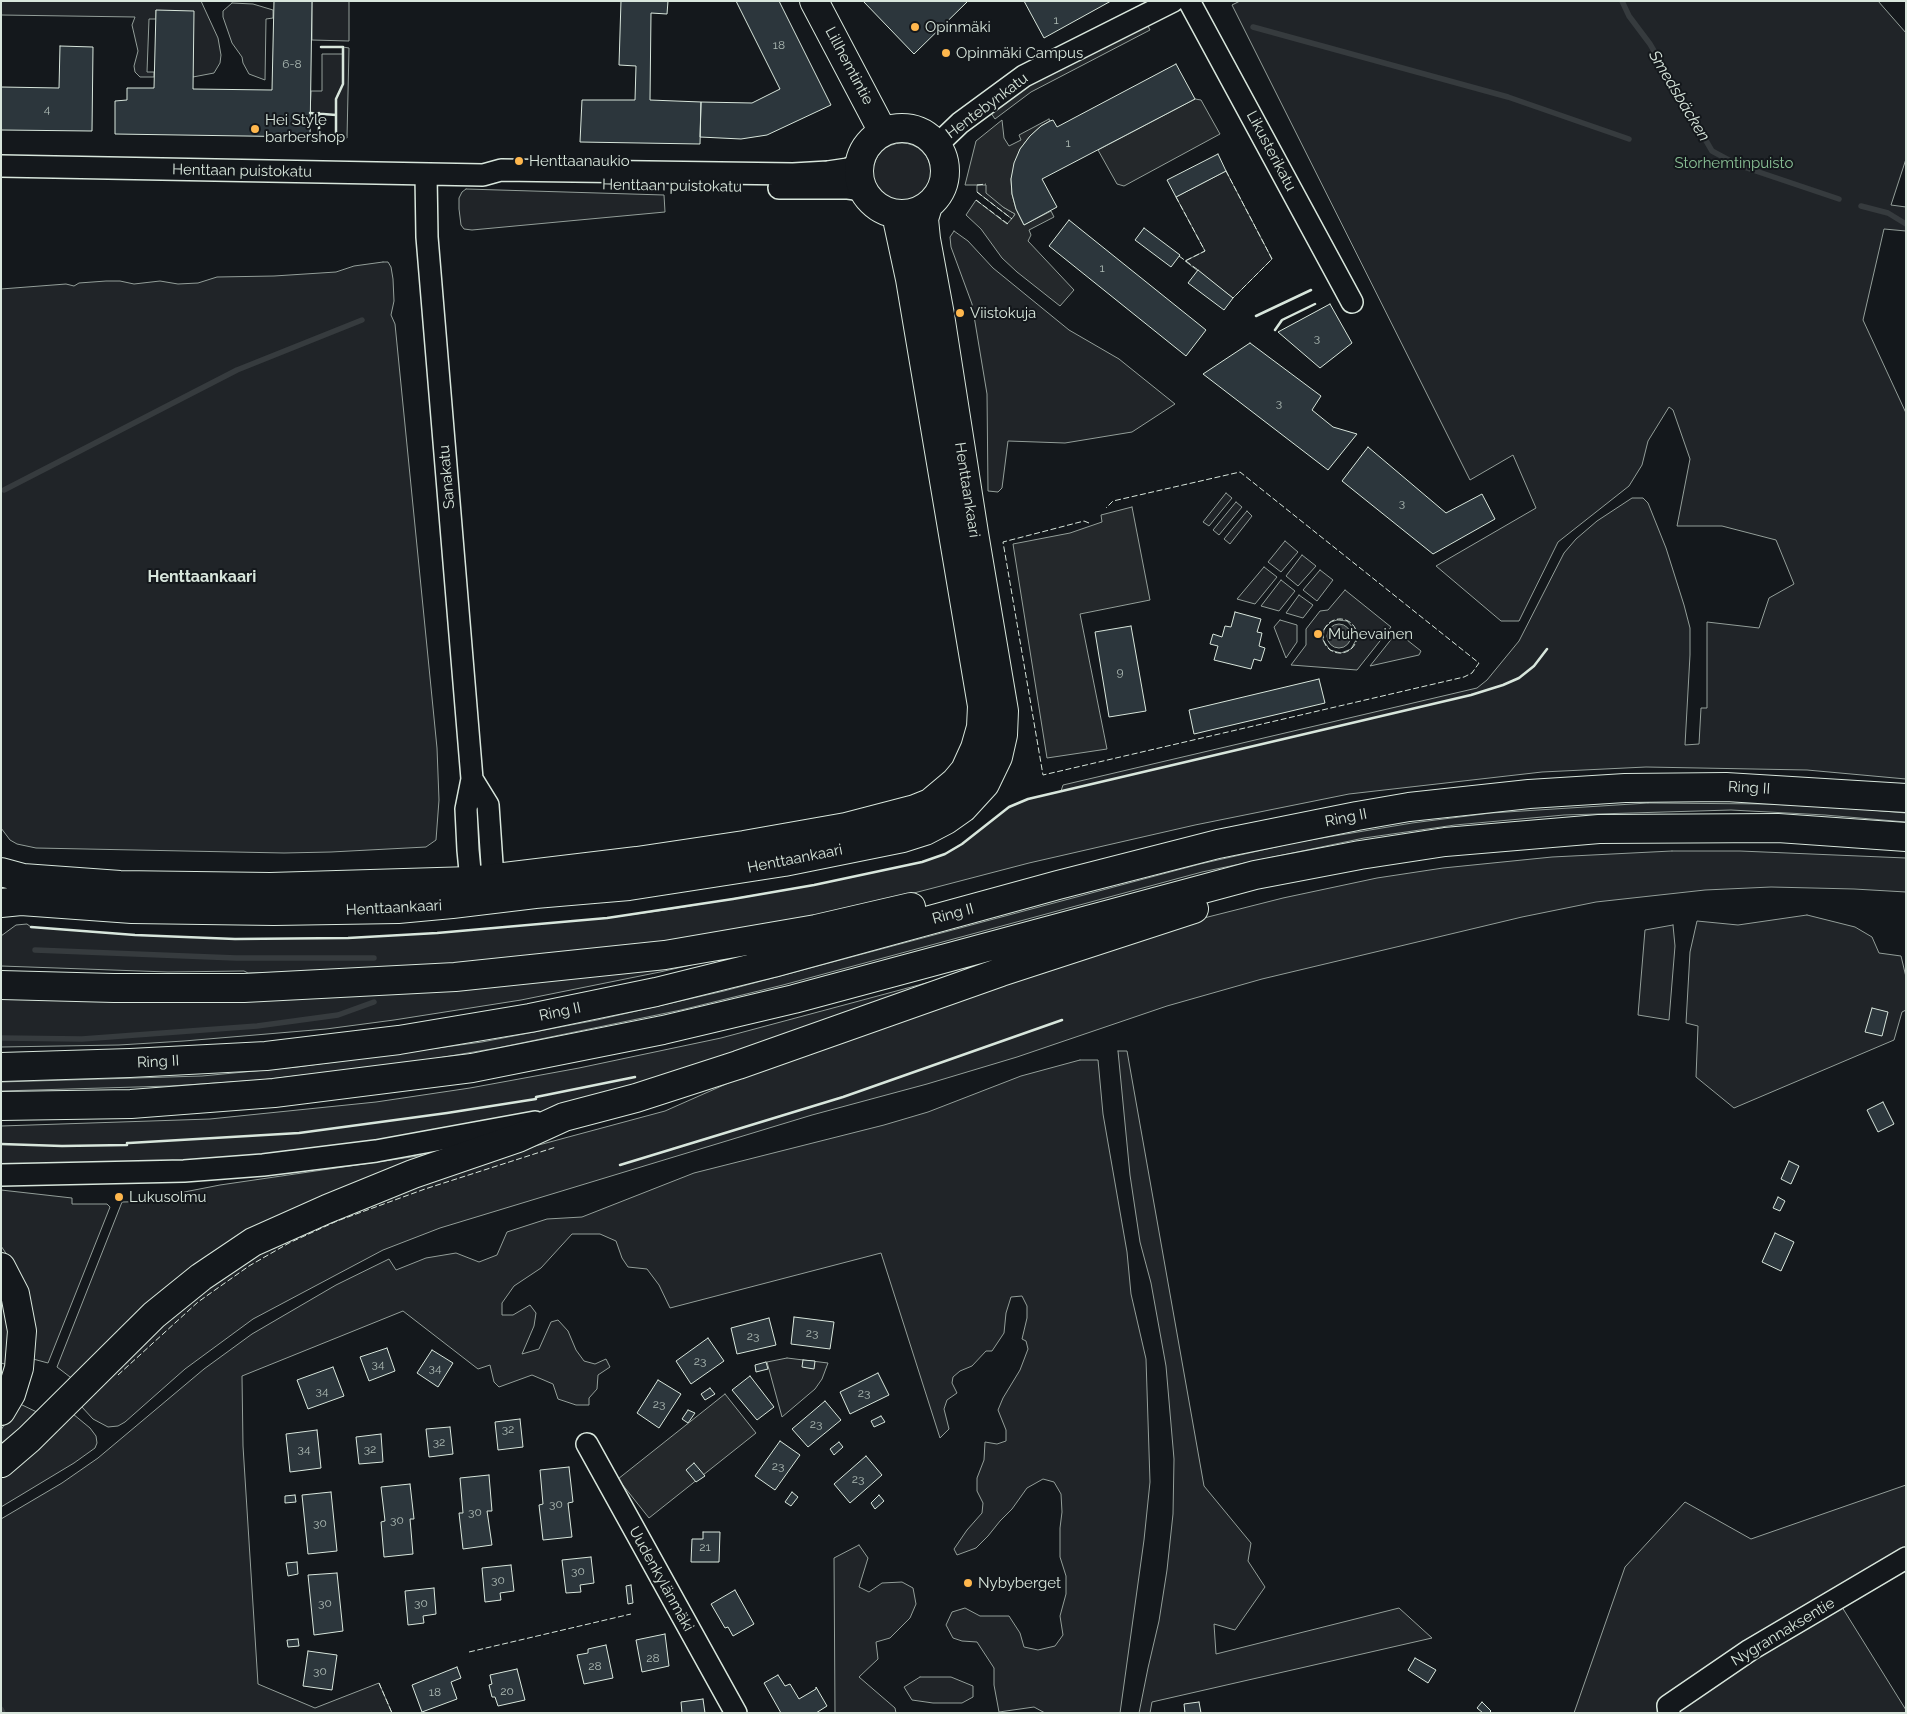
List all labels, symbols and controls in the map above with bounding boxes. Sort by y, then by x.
house number: 1 [1053,13,1059,27]
place label: Opinmäki [925,18,991,36]
marker: Opinmäki [909,21,921,33]
street label: Lillhemtintie [821,24,877,108]
house number: 18 [773,38,785,52]
place label: Opinmäki Campus [956,44,1083,62]
marker: Opinmäki Campus [940,47,952,59]
water label: Smedsbäcken [1644,47,1714,145]
house number: 6-8 [282,57,302,71]
street label: Hentebynkatu [942,69,1032,143]
house number: 4 [44,102,50,116]
street label: Likusterikatu [1242,108,1300,194]
place label: Hei Style barbershop [265,111,345,146]
marker: Hei Style barbershop [249,123,261,135]
house number: 1 [1065,136,1071,150]
place label: Henttaanaukio [529,152,630,170]
park label: Storhemtinpuisto [1675,154,1793,172]
marker: Henttaanaukio [513,155,525,167]
street label: Henttaan puistokatu [172,161,312,181]
street label: Henttaan puistokatu [602,176,742,196]
house number: 1 [1099,261,1105,275]
place label: Viistokuja [970,304,1036,322]
marker: Viistokuja [954,307,966,319]
house number: 3 [1314,331,1320,345]
house number: 3 [1276,396,1282,410]
street label: Henttaankaari [951,441,983,539]
street label: Sanakatu [435,444,459,510]
house number: 3 [1399,496,1405,510]
district label: Henttaankaari [148,567,256,587]
place label: Muhevainen [1328,625,1413,643]
marker: Muhevainen [1312,628,1324,640]
house number: 9 [1116,665,1124,679]
street label: Ring II [1727,778,1771,798]
street label: Ring II [1324,805,1368,831]
street label: Henttaankaari [746,841,844,877]
street label: Henttaankaari [345,896,443,920]
street label: Ring II [930,900,976,928]
street label: Ring II [537,999,583,1025]
street label: Ring II [136,1052,180,1072]
place label: Lukusolmu [129,1188,206,1206]
marker: Lukusolmu [113,1191,125,1203]
house number: 23 [806,1326,818,1340]
house number: 23 [747,1329,759,1343]
house number: 23 [694,1354,706,1368]
house number: 34 [372,1357,384,1371]
house number: 34 [429,1361,441,1375]
house number: 34 [316,1384,328,1398]
house number: 23 [858,1386,870,1400]
house number: 23 [653,1397,665,1411]
house number: 23 [810,1417,822,1431]
house number: 32 [502,1422,514,1436]
house number: 32 [433,1435,445,1449]
house number: 34 [298,1442,310,1456]
house number: 32 [364,1442,376,1456]
house number: 23 [772,1459,784,1473]
house number: 23 [852,1472,864,1486]
house number: 30 [549,1497,563,1511]
house number: 30 [468,1505,482,1519]
house number: 30 [390,1513,404,1527]
house number: 30 [313,1516,327,1530]
street label: Uudenkylänmäki [625,1523,697,1635]
house number: 21 [699,1540,711,1554]
house number: 30 [571,1564,585,1578]
house number: 30 [491,1573,505,1587]
place label: Nybyberget [978,1574,1061,1592]
marker: Nybyberget [962,1577,974,1589]
street label: Nygrannaksentie [1728,1594,1838,1670]
house number: 30 [318,1596,332,1610]
house number: 30 [414,1596,428,1610]
house number: 28 [646,1651,660,1665]
house number: 28 [588,1659,602,1673]
house number: 30 [313,1664,327,1678]
house number: 20 [500,1684,514,1698]
house number: 18 [429,1685,441,1699]

